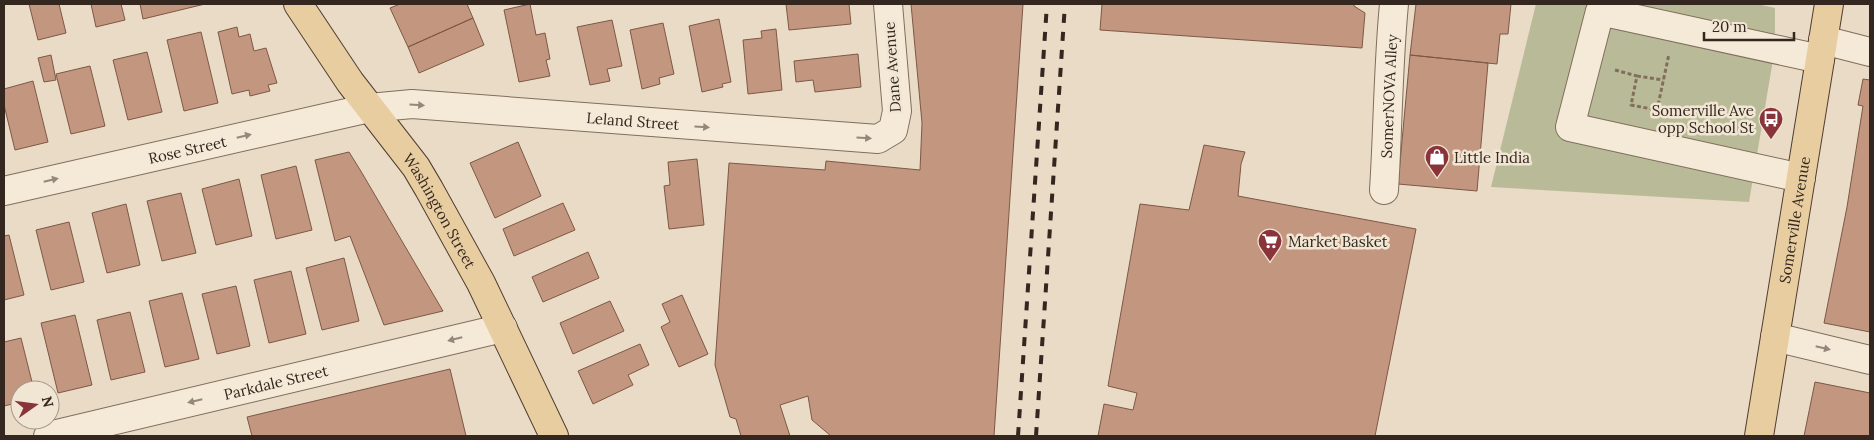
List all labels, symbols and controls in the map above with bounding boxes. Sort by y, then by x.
scale bar [1704,10,1794,42]
text: 20 m [1712,17,1747,36]
street label: Dane Avenue [879,21,905,113]
street label: SomerNOVA Alley [1376,33,1401,159]
place label: Somerville Ave opp School St [1652,101,1754,137]
one-way arrow [410,102,426,110]
bus stop icon: Somerville Ave opp School St [1758,106,1784,140]
street label: Leland Street [586,108,680,134]
one-way arrow [694,123,710,131]
street label: Rose Street [146,131,228,167]
one-way arrow [236,132,251,140]
one-way arrow [856,135,872,143]
shop icon: Little India [1424,144,1450,178]
place label: Little India [1454,148,1530,167]
street label: Washington Street [399,149,481,272]
street label: Somerville Avenue [1774,155,1814,285]
one-way arrow [44,176,59,184]
supermarket icon: Market Basket [1257,228,1283,262]
place label: Market Basket [1288,232,1388,251]
one-way arrow [448,335,463,343]
one-way arrow [1815,344,1830,352]
street label: Parkdale Street [222,360,330,404]
north arrow [10,380,60,430]
text: N [38,394,58,409]
one-way arrow [188,397,203,405]

